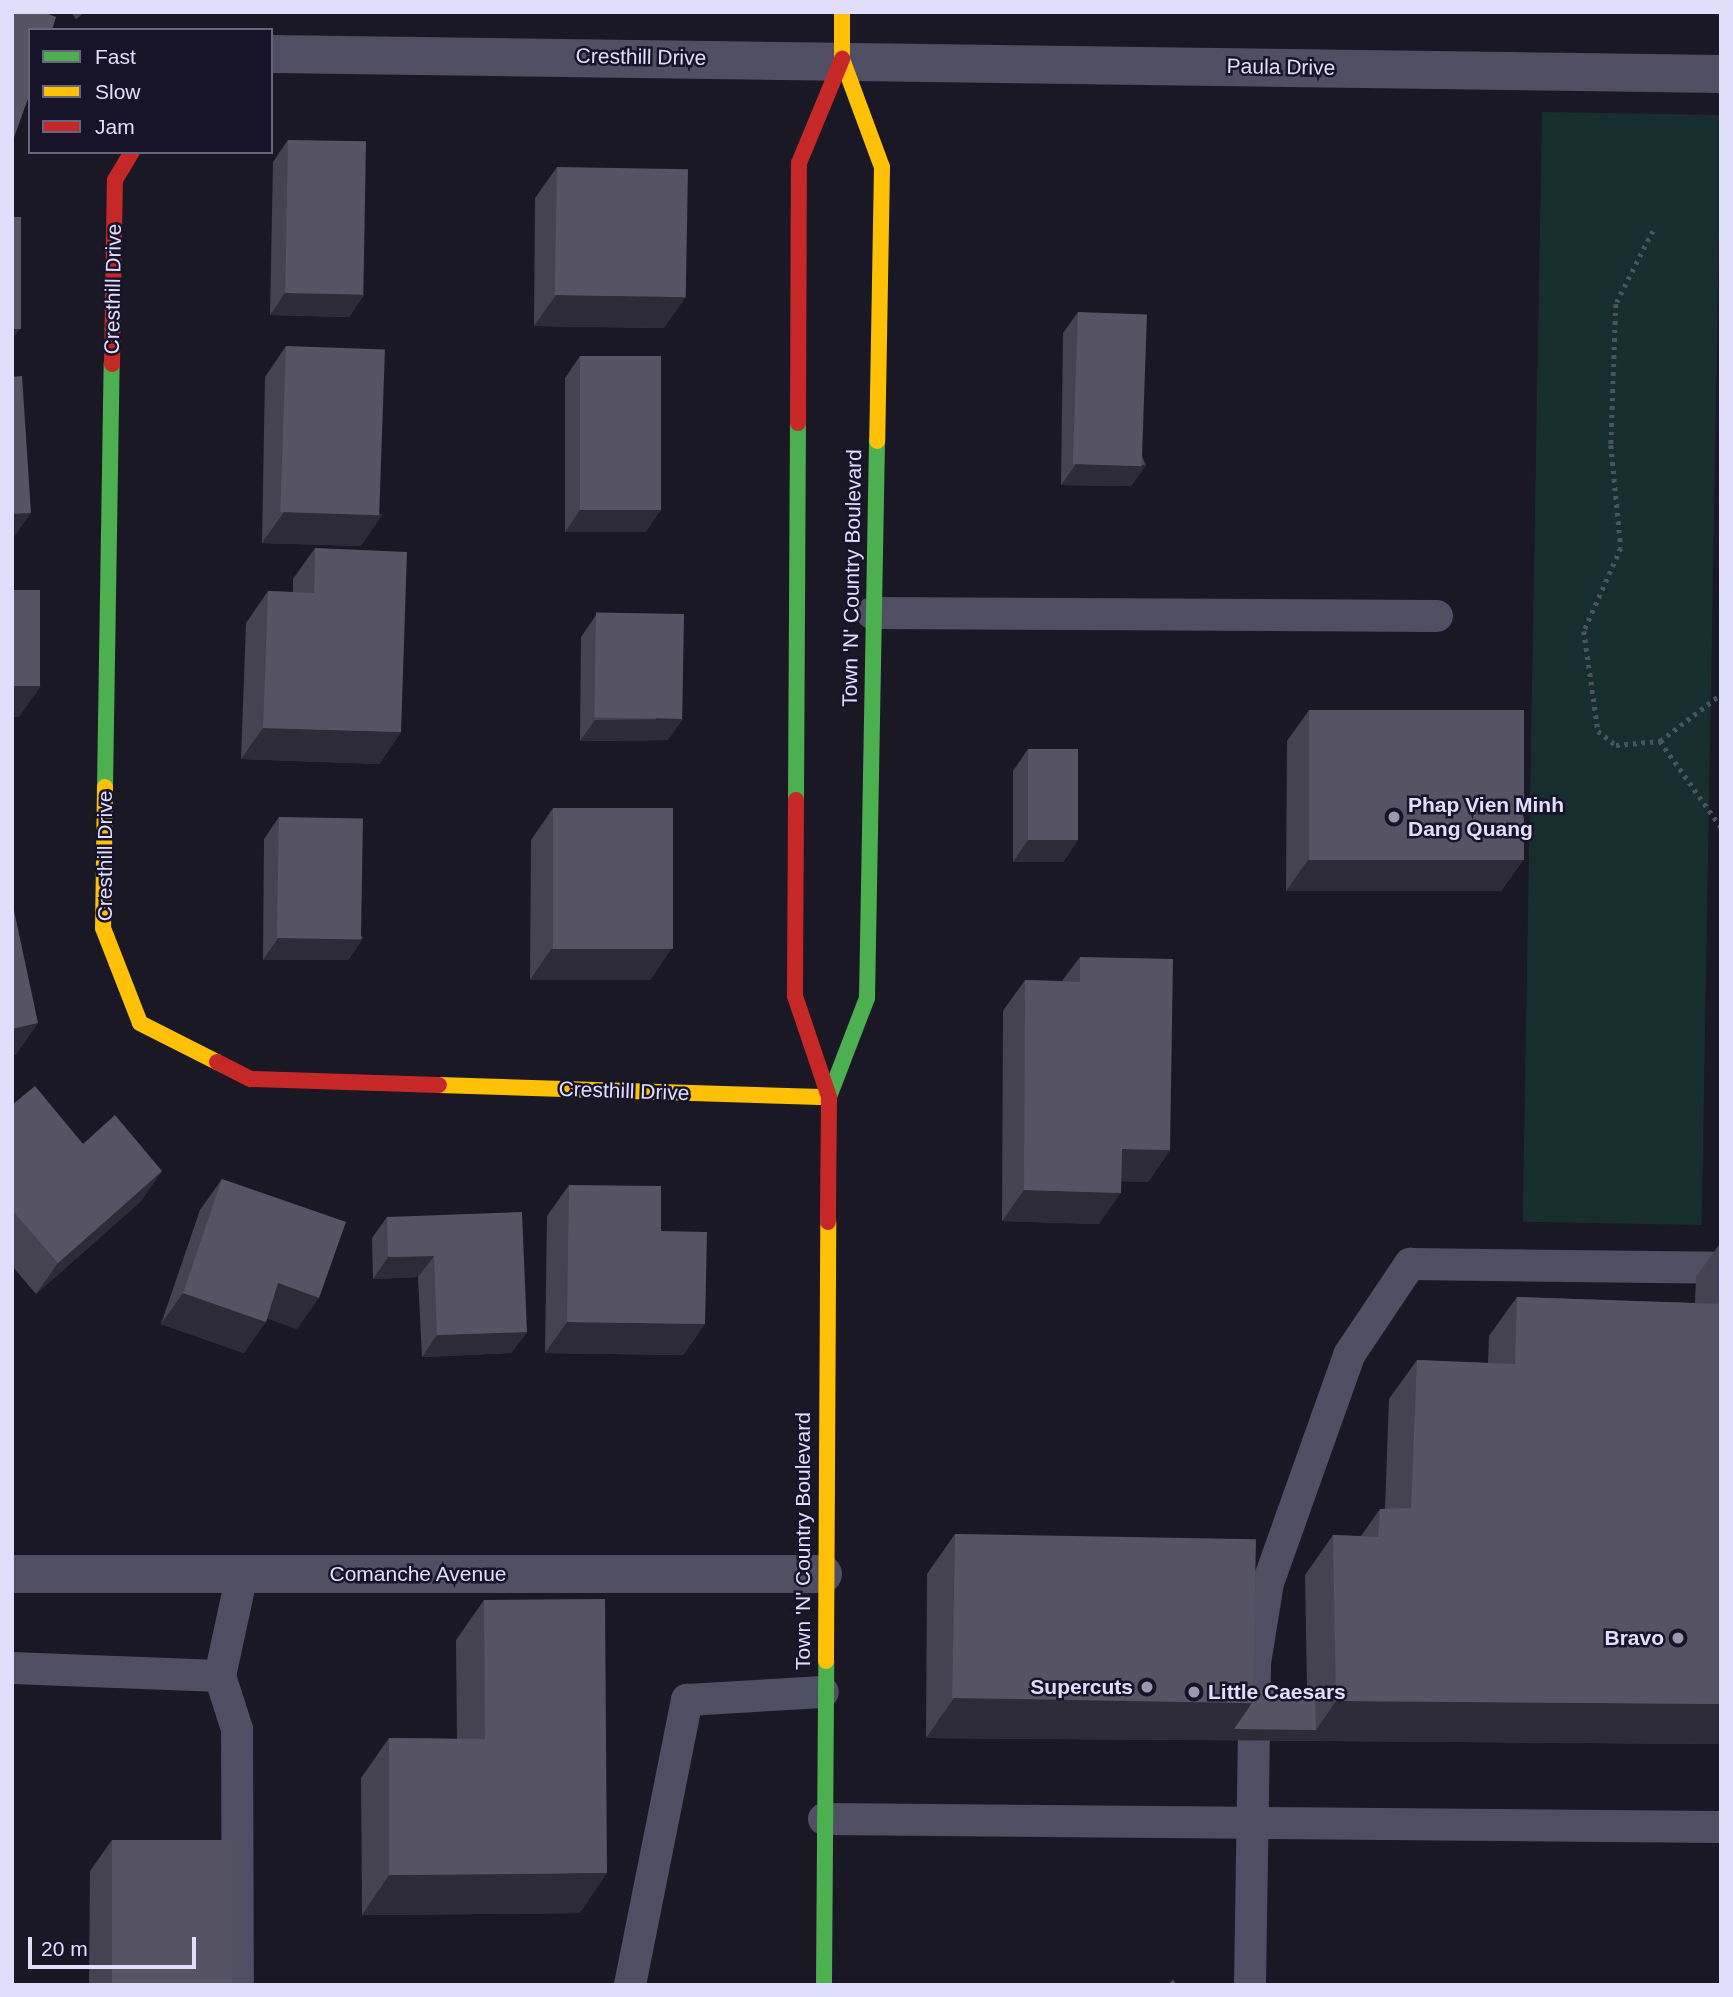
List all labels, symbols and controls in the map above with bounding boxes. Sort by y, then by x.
legend [28,28,273,154]
street label: Cresthill Drive [575,43,707,71]
text: Fast [95,45,136,68]
street label: Paula Drive [1227,53,1335,81]
text: Slow [95,80,141,103]
text: Jam [95,115,135,138]
street label: Cresthill Drive [99,223,127,355]
street label: Town 'N' Country Boulevard [837,449,867,707]
street label: Cresthill Drive [92,791,118,921]
place label: Phap Vien Minh Dang Quang [1408,792,1564,842]
marker: Phap Vien Minh Dang Quang [1386,809,1402,825]
street label: Cresthill Drive [558,1076,690,1106]
street label: Town 'N' Country Boulevard [790,1412,816,1670]
street label: Comanche Avenue [329,1561,507,1587]
place label: Bravo [1604,1625,1664,1651]
marker: Bravo [1670,1630,1686,1646]
place label: Supercuts [1030,1674,1133,1700]
marker: Supercuts [1139,1679,1155,1695]
place label: Little Caesars [1208,1679,1346,1705]
marker: Little Caesars [1186,1684,1202,1700]
scale bar [32,1924,200,1968]
text: 20 m [41,1937,88,1960]

